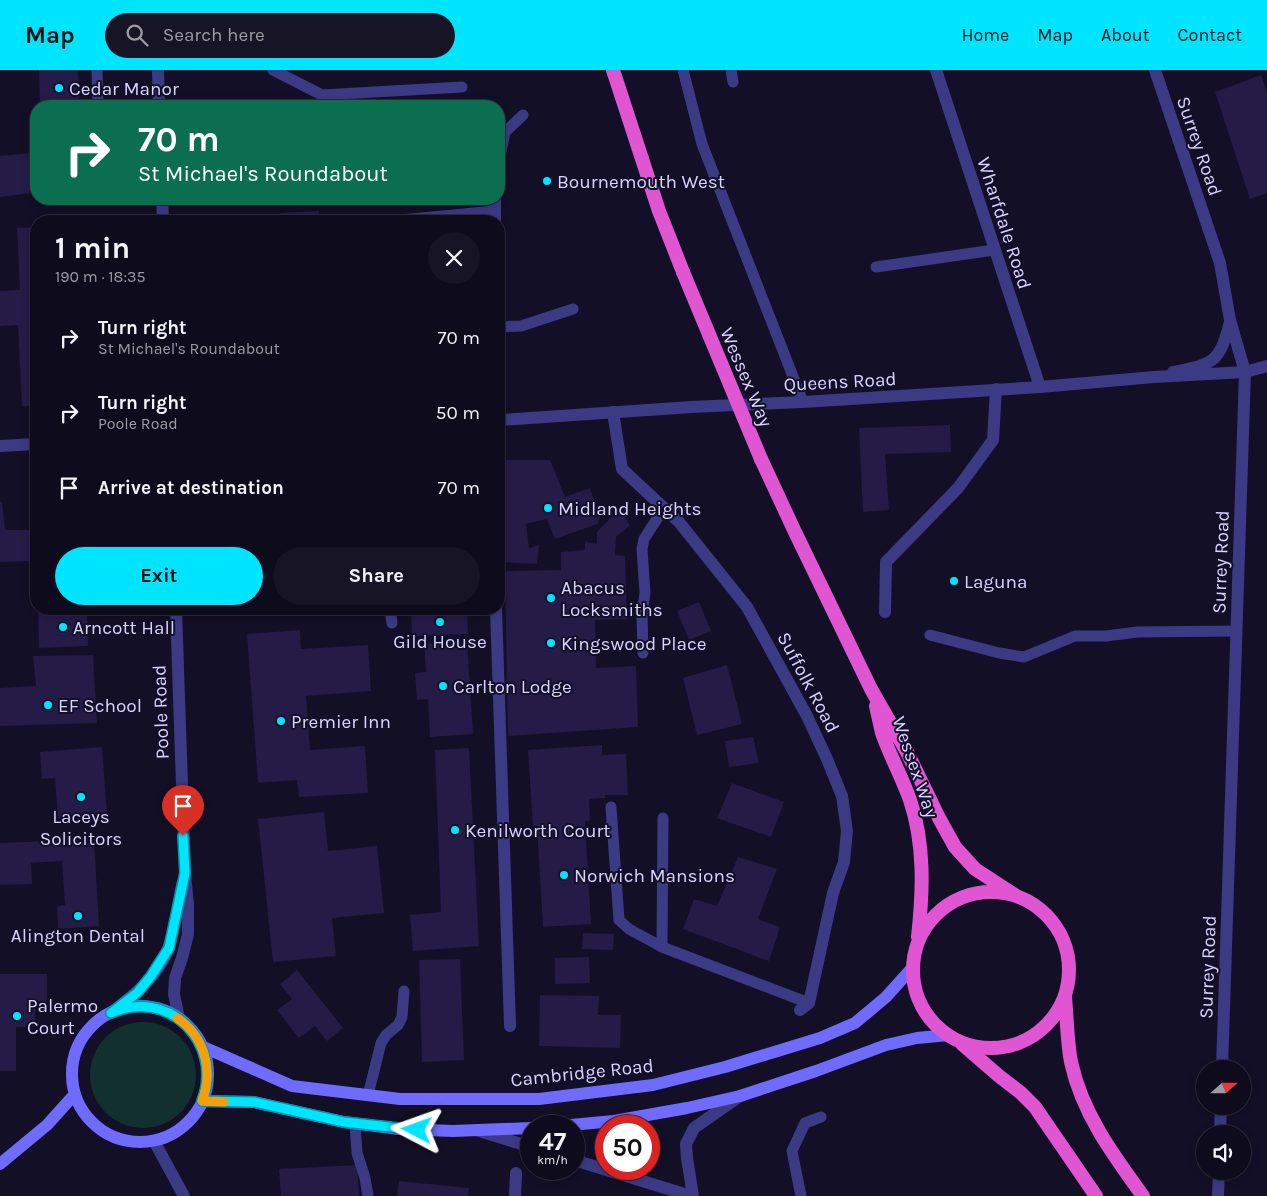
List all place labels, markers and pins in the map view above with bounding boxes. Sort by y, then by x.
place label: Cedar Manor [69,78,179,100]
marker: Cedar Manor [53,82,65,94]
place label: Bournemouth West [557,171,725,193]
marker: Bournemouth West [541,175,553,187]
place label: Midland Heights [558,498,701,520]
marker: Midland Heights [542,502,554,514]
place label: Laguna [964,571,1028,593]
marker: Laguna [948,575,960,587]
place label: Abacus Locksmiths [561,577,663,621]
marker: Abacus Locksmiths [545,592,557,604]
marker: Gild House [434,616,446,628]
place label: Arncott Hall [73,617,175,639]
marker: Arncott Hall [57,621,69,633]
place label: Gild House [393,631,487,653]
place label: Kingswood Place [561,633,707,655]
marker: Kingswood Place [545,637,557,649]
place label: Carlton Lodge [453,676,572,698]
marker: Carlton Lodge [437,680,449,692]
place label: EF School [58,695,142,717]
marker: EF School [42,699,54,711]
place label: Premier Inn [291,711,391,733]
marker: Premier Inn [275,715,287,727]
pin [162,785,204,836]
marker: Laceys Solicitors [75,791,87,803]
place label: Laceys Solicitors [40,806,122,850]
place label: Kenilworth Court [465,820,610,842]
marker: Kenilworth Court [449,824,461,836]
place label: Norwich Mansions [574,865,735,887]
marker: Norwich Mansions [558,869,570,881]
marker: Alington Dental [72,910,84,922]
place label: Alington Dental [11,925,145,947]
place label: Palermo Court [27,995,98,1039]
marker: Palermo Court [11,1010,23,1022]

